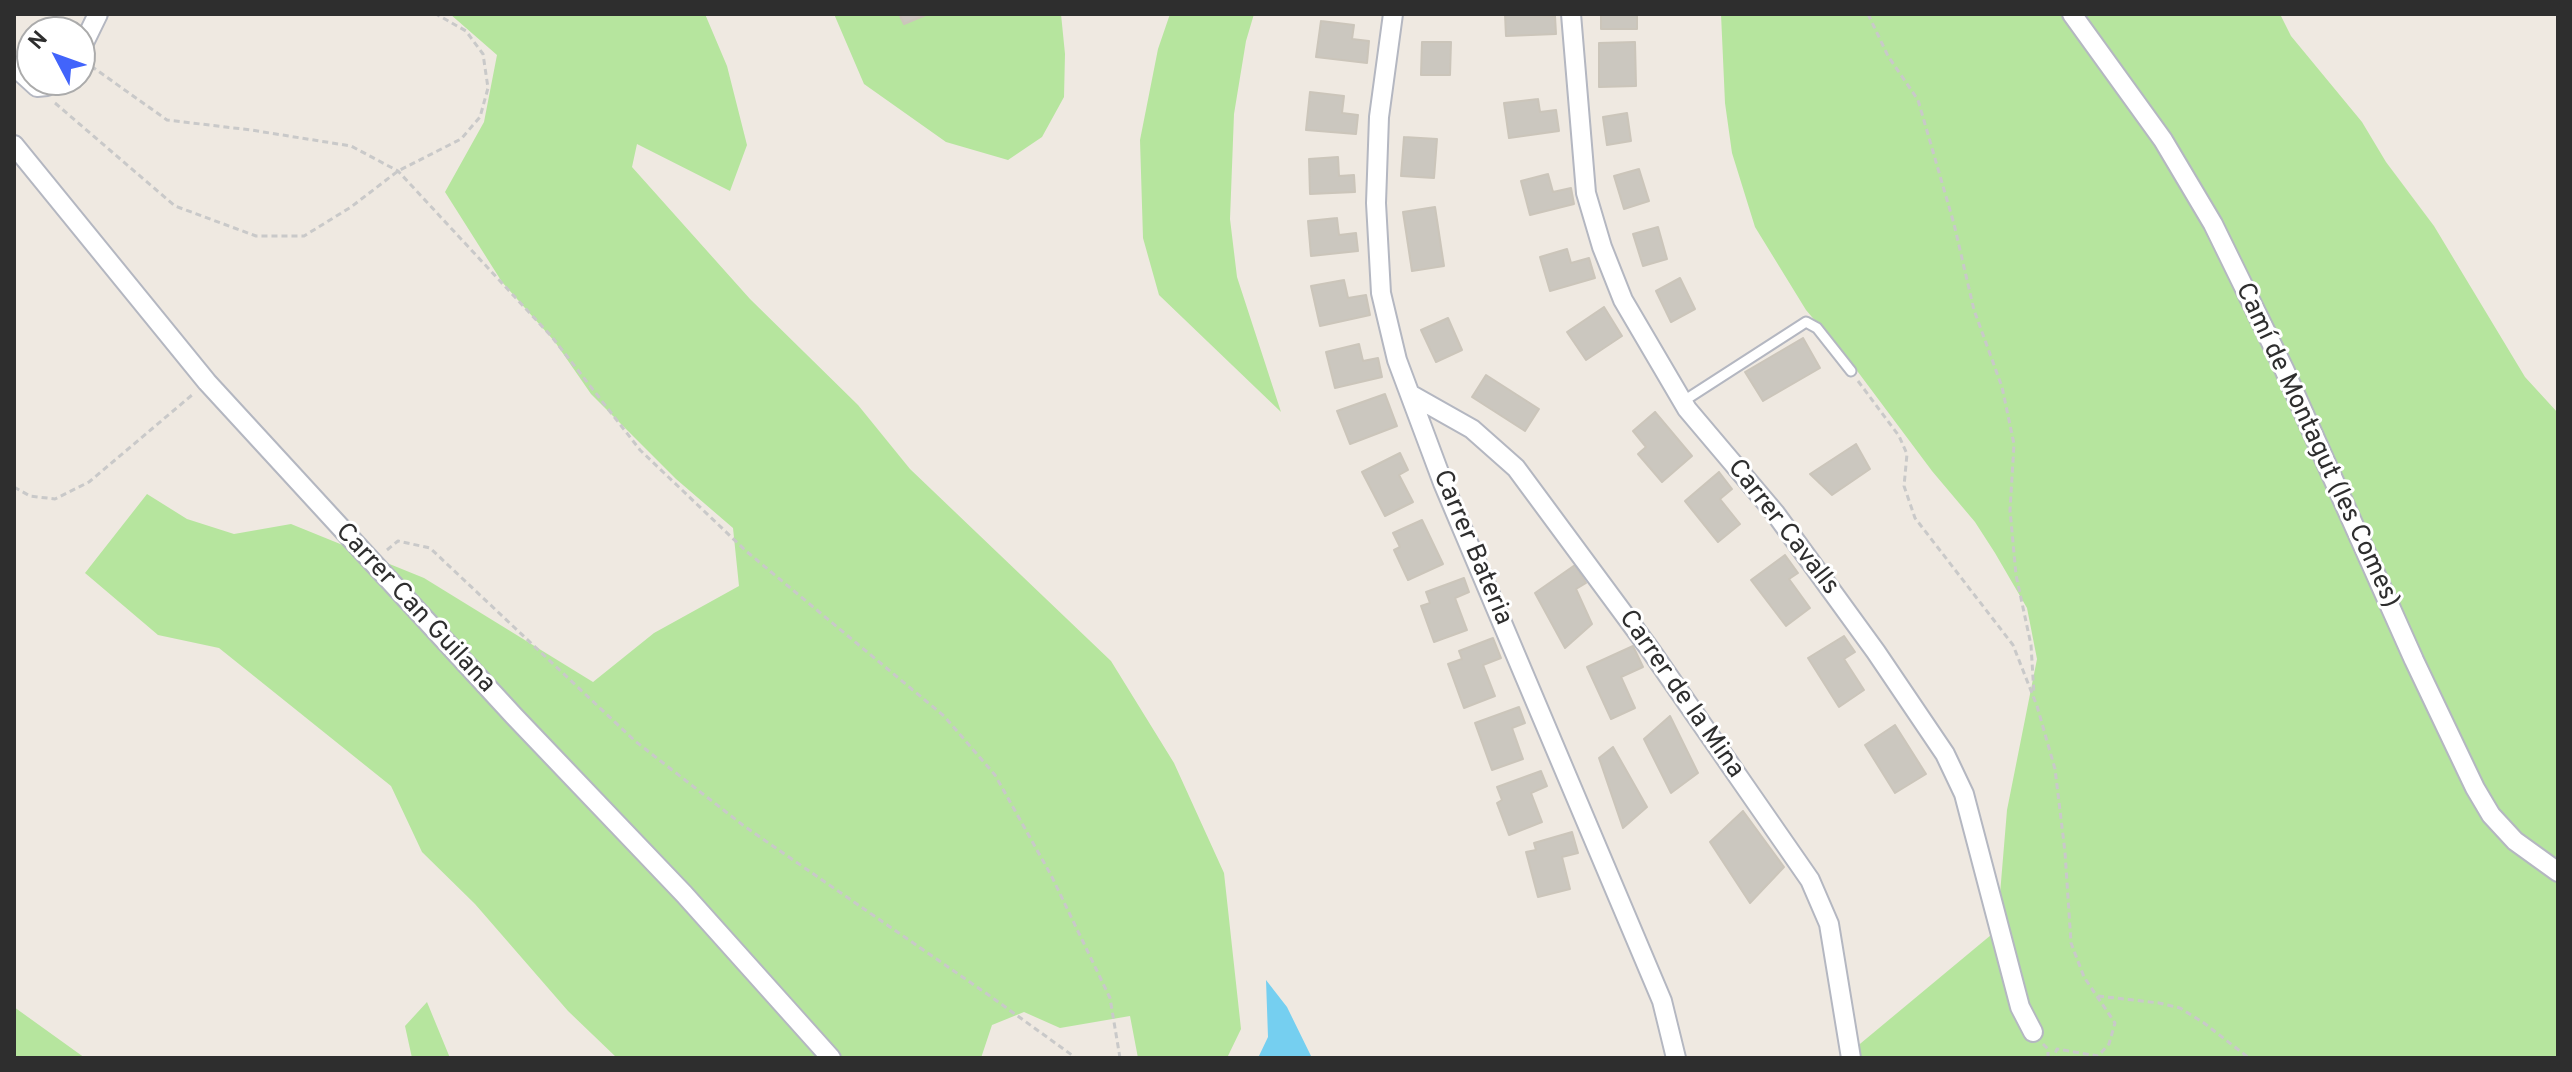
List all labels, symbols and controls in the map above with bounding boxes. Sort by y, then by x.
north arrow [16,16,96,96]
text: N [24,26,54,56]
street label: Camí de Montagut (les Comes) [2227,279,2405,613]
street label: Carrer Cavalls [1719,454,1845,602]
street label: Carrer Bateria [1424,466,1518,630]
street label: Carrer Can Guilana [327,518,501,700]
street label: Carrer de la Mina [1610,605,1750,785]

